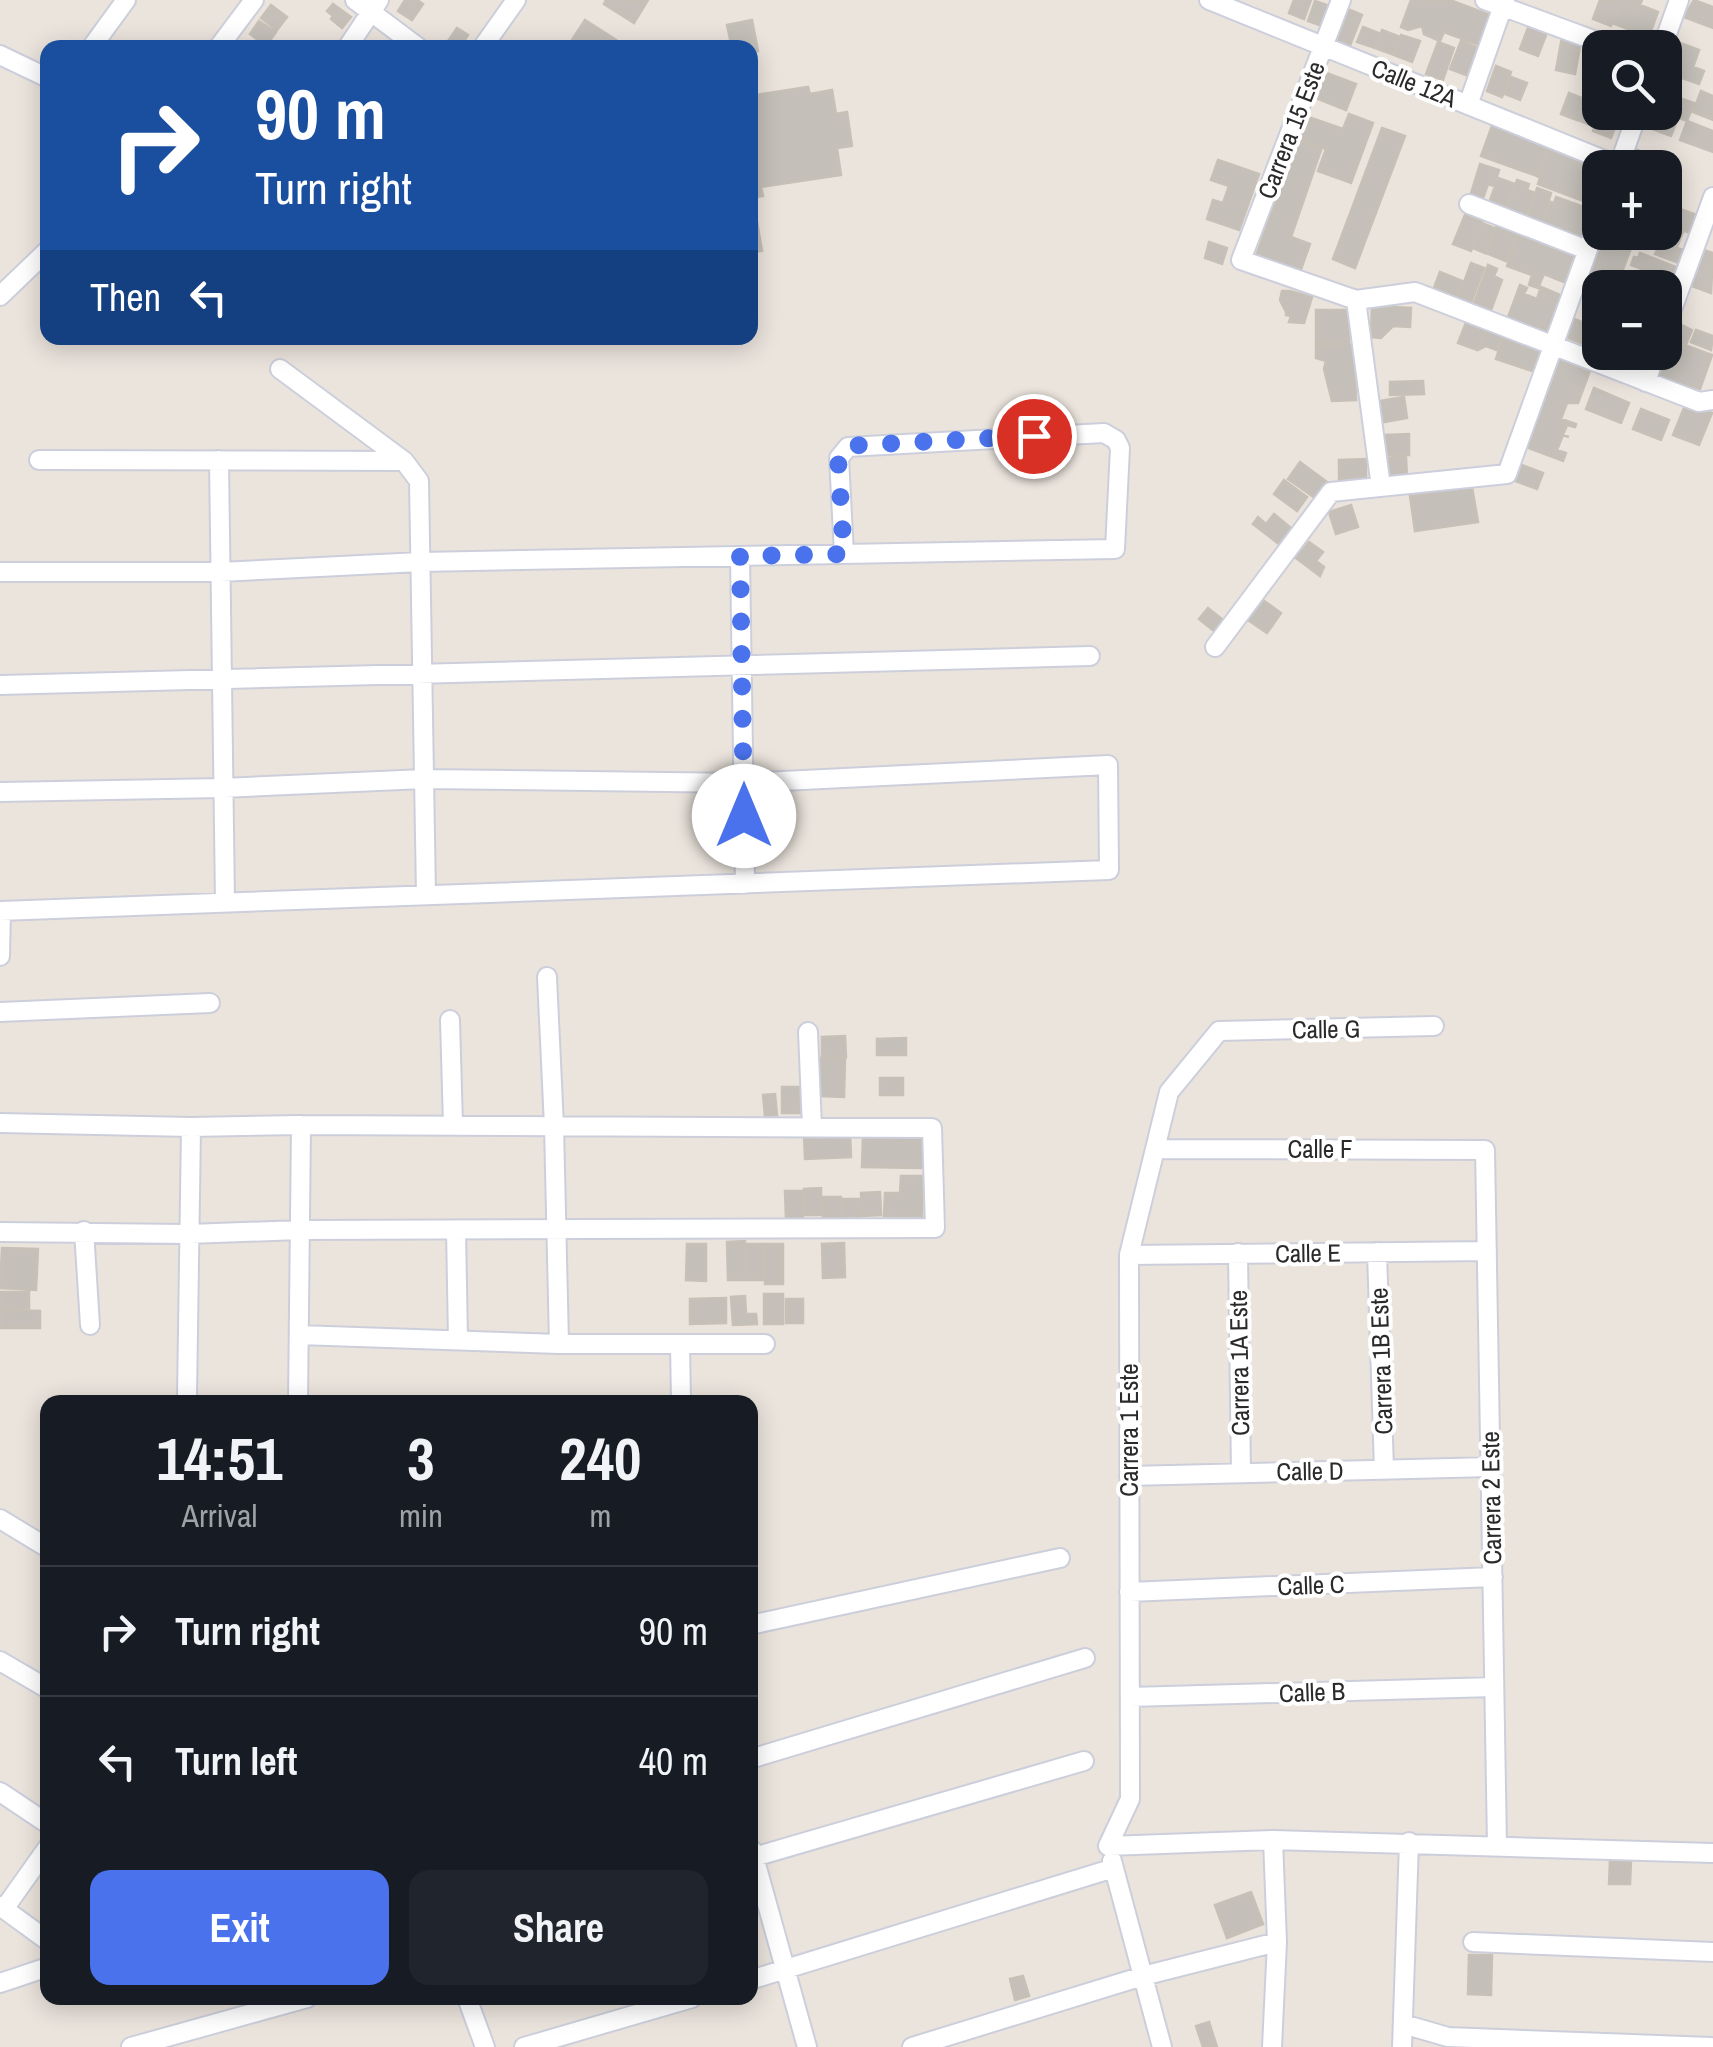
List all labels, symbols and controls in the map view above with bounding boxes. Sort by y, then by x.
map controls [1582,30,1682,370]
button: search [1582,30,1682,130]
street label: Calle 12A [1366,51,1462,116]
street label: Carrera 15 Este [1249,56,1333,204]
text: 90 m [255,67,386,161]
icon: right [90,80,220,210]
button: + [1582,150,1682,250]
text: Turn right [255,157,412,218]
icon: left [181,270,236,325]
button: − [1582,270,1682,370]
text: Then [90,272,161,323]
pin [992,394,1077,479]
icon: arrive [1007,409,1062,464]
position arrow [692,764,796,868]
street label: Calle G [1292,1011,1360,1047]
street label: Calle F [1288,1132,1352,1166]
street label: Calle E [1275,1235,1341,1271]
street label: Carrera 1B Este [1361,1287,1401,1435]
street label: Carrera 1A Este [1221,1290,1257,1436]
street label: Carrera 1 Este [1112,1363,1146,1497]
text: 14:51 [157,1418,282,1499]
text: 3 [407,1418,435,1499]
text: 240 [559,1418,641,1499]
street label: Carrera 2 Este [1473,1431,1509,1565]
street label: Calle D [1276,1453,1344,1489]
text: Arrival [182,1494,257,1537]
text: min [399,1494,443,1537]
text: m [589,1494,611,1537]
street label: Calle C [1277,1567,1345,1603]
icon: right [90,1604,145,1659]
text: Turn right [175,1606,320,1657]
text: 90 m [639,1606,708,1657]
street label: Calle B [1278,1674,1346,1710]
icon: left [90,1734,145,1789]
text: Turn left [175,1736,297,1787]
text: 40 m [639,1736,708,1787]
button: Exit [90,1870,389,1985]
button: Share [409,1870,708,1985]

